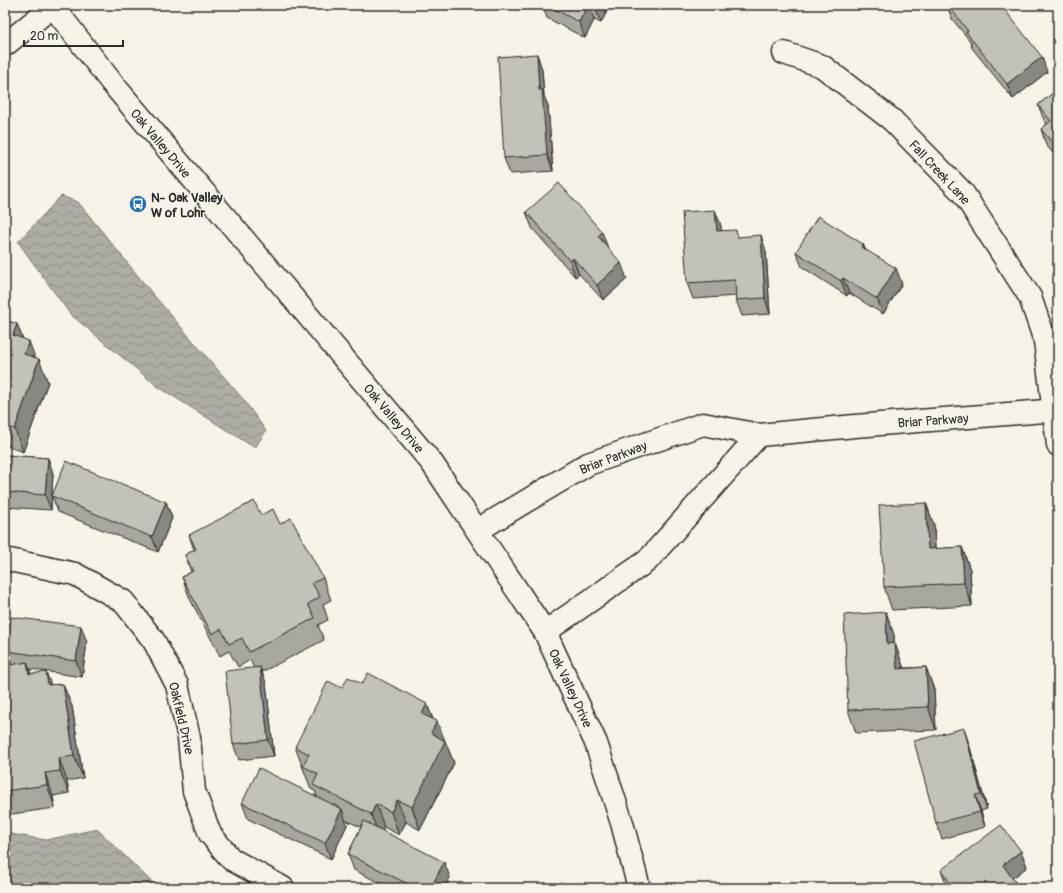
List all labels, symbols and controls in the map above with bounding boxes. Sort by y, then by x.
scale bar [24,22,123,48]
text: 20 m [30,29,59,44]
street label: Oak Valley Drive [127,106,194,182]
street label: Fall Creek Lane [905,137,974,209]
place label: N- Oak Valley W of Lohr [151,190,223,221]
bus stop icon: N- Oak Valley W of Lohr [128,194,148,214]
street label: Oak Valley Drive [360,381,427,457]
street label: Briar Parkway [897,411,969,431]
street label: Briar Parkway [577,438,650,478]
street label: Oak Valley Drive [545,646,596,731]
street label: Oakfield Drive [165,680,197,757]

